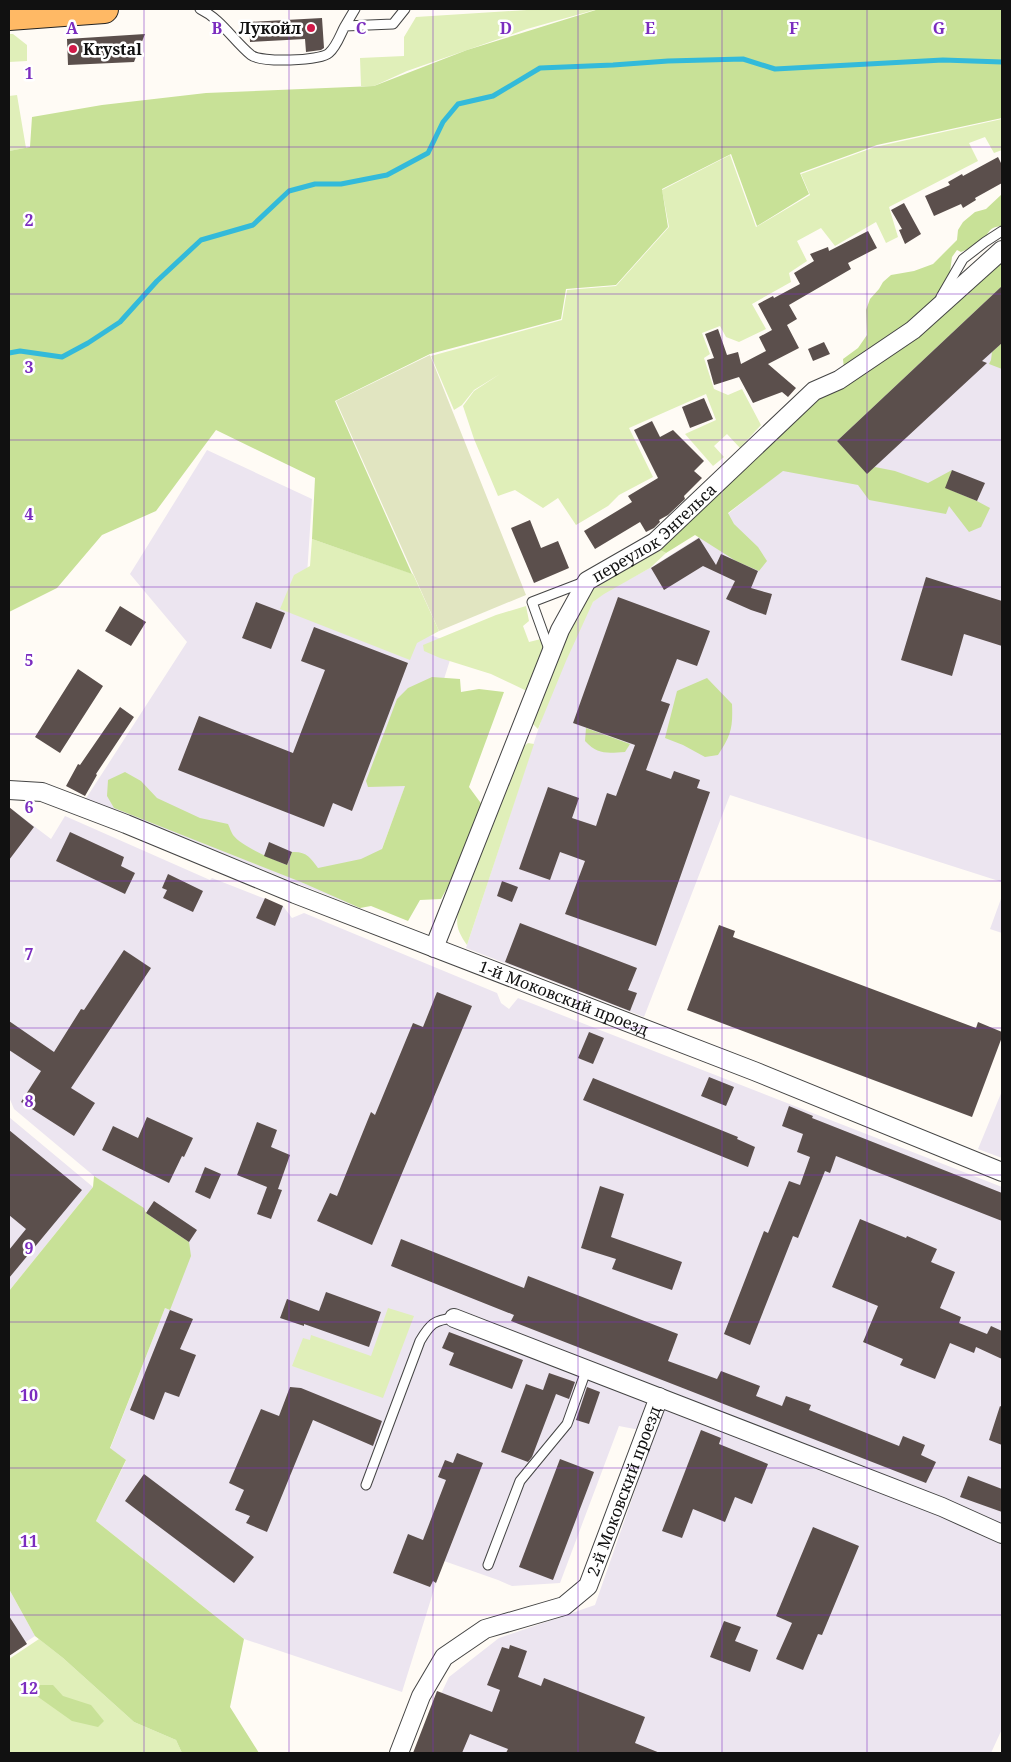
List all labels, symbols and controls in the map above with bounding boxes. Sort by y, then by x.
text: A [66,17,79,39]
text: B [212,17,223,39]
place label: Лукойл [239,17,301,39]
text: C [356,17,367,39]
text: D [500,17,512,39]
text: E [645,17,655,39]
text: F [789,17,799,39]
text: G [933,17,945,39]
marker: Лукойл [305,22,317,34]
place label: Krystal [83,38,142,60]
marker: Krystal [67,43,79,55]
text: 1 [24,62,34,84]
text: 2 [24,209,34,231]
text: 3 [24,356,34,378]
street label: переулок Энгельса [588,478,721,587]
text: 4 [24,503,34,525]
text: 5 [24,649,34,671]
text: 6 [24,796,34,818]
text: 7 [24,943,34,965]
street label: 1-й Моковский проезд [476,955,652,1040]
text: 8 [24,1090,34,1112]
text: 9 [24,1237,34,1259]
text: 10 [20,1384,38,1406]
street label: 2-й Моковский проезд [582,1403,666,1579]
text: 11 [20,1530,38,1552]
text: 12 [20,1677,38,1699]

